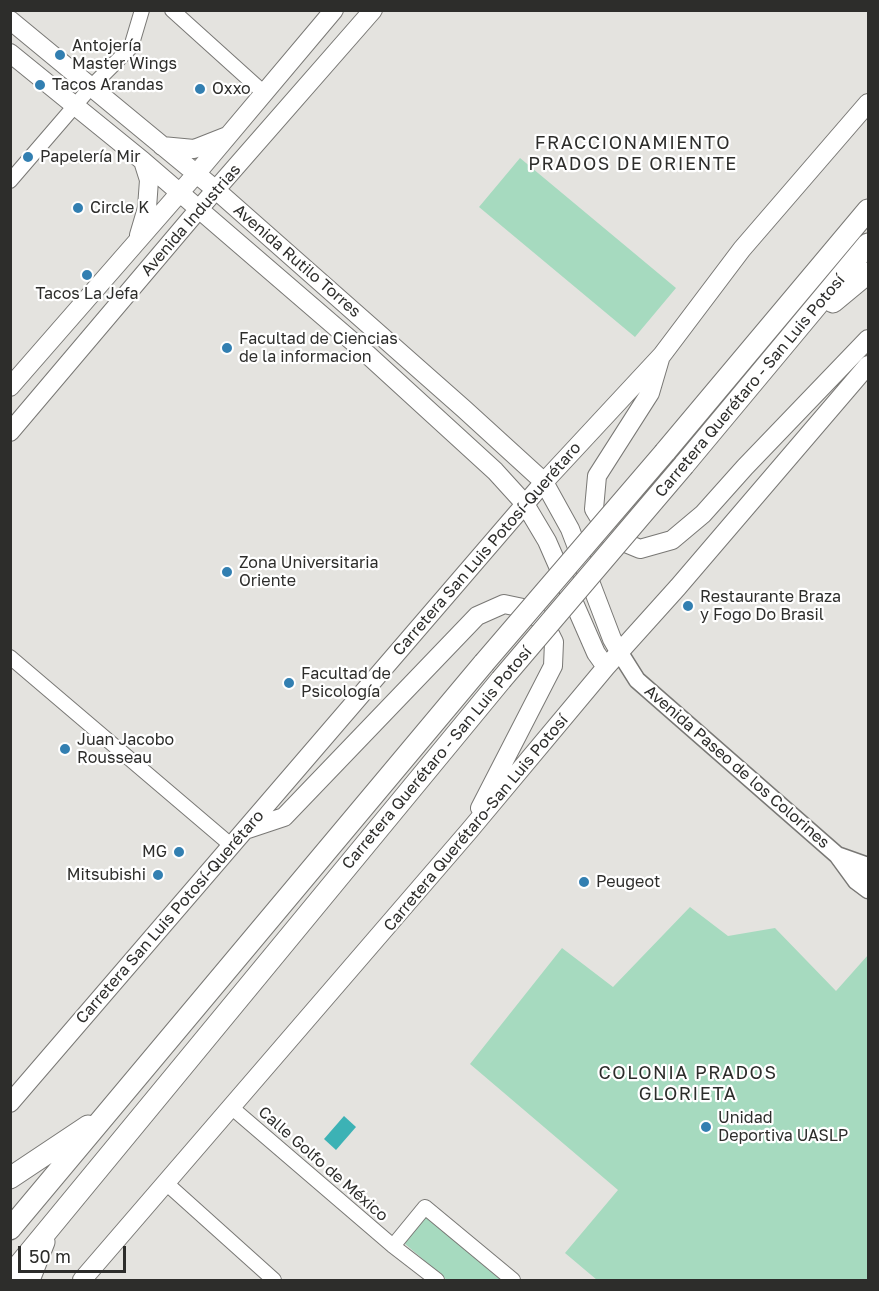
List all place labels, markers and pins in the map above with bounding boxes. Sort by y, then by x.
place label: Antojería Master Wings [72,36,177,74]
marker: Antojería Master Wings [53,48,67,62]
place label: Tacos Arandas [52,75,163,95]
marker: Tacos Arandas [33,78,47,92]
place label: Oxxo [212,79,251,99]
marker: Oxxo [193,82,207,96]
place label: Papelería Mir [40,147,141,167]
marker: Papelería Mir [21,150,35,164]
place label: Circle K [90,198,149,218]
marker: Circle K [71,201,85,215]
marker: Tacos La Jefa [80,268,94,282]
place label: Tacos La Jefa [35,284,139,304]
place label: Facultad de Ciencias de la informacion [239,329,398,367]
marker: Facultad de Ciencias de la informacion [220,341,234,355]
place label: Zona Universitaria Oriente [239,553,379,591]
marker: Zona Universitaria Oriente [220,565,234,579]
place label: Restaurante Braza y Fogo Do Brasil [700,587,841,625]
marker: Restaurante Braza y Fogo Do Brasil [681,599,695,613]
place label: Facultad de Psicología [301,664,391,702]
marker: Facultad de Psicología [282,676,296,690]
place label: Juan Jacobo Rousseau [77,730,174,768]
marker: Juan Jacobo Rousseau [58,742,72,756]
place label: MG [142,842,167,862]
marker: MG [172,845,186,859]
place label: Mitsubishi [67,865,146,885]
marker: Mitsubishi [151,868,165,882]
place label: Peugeot [596,872,660,892]
marker: Peugeot [577,875,591,889]
place label: Unidad Deportiva UASLP [718,1108,848,1146]
marker: Unidad Deportiva UASLP [699,1120,713,1134]

